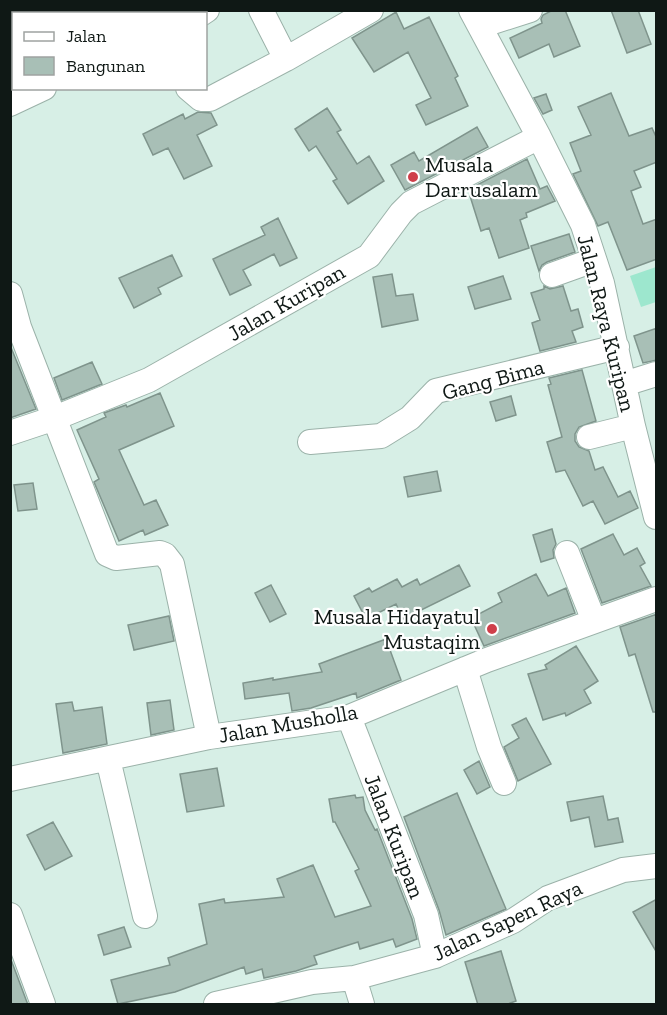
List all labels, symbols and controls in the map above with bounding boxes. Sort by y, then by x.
legend [12,12,207,90]
text: Jalan [66,25,107,47]
text: Bangunan [66,55,146,77]
place label: Musala Darrusalam [425,151,538,203]
marker: Musala Darrusalam [406,170,420,184]
street label: Jalan Raya Kuripan [571,232,642,415]
street label: Jalan Kuripan [223,258,350,347]
street label: Gang Bima [439,353,547,406]
place label: Musala Hidayatul Mustaqim [314,603,480,655]
marker: Musala Hidayatul Mustaqim [485,622,499,636]
street label: Jalan Musholla [216,698,360,749]
street label: Jalan Kuripan [358,770,431,903]
street label: Jalan Sapen Raya [428,874,587,967]

